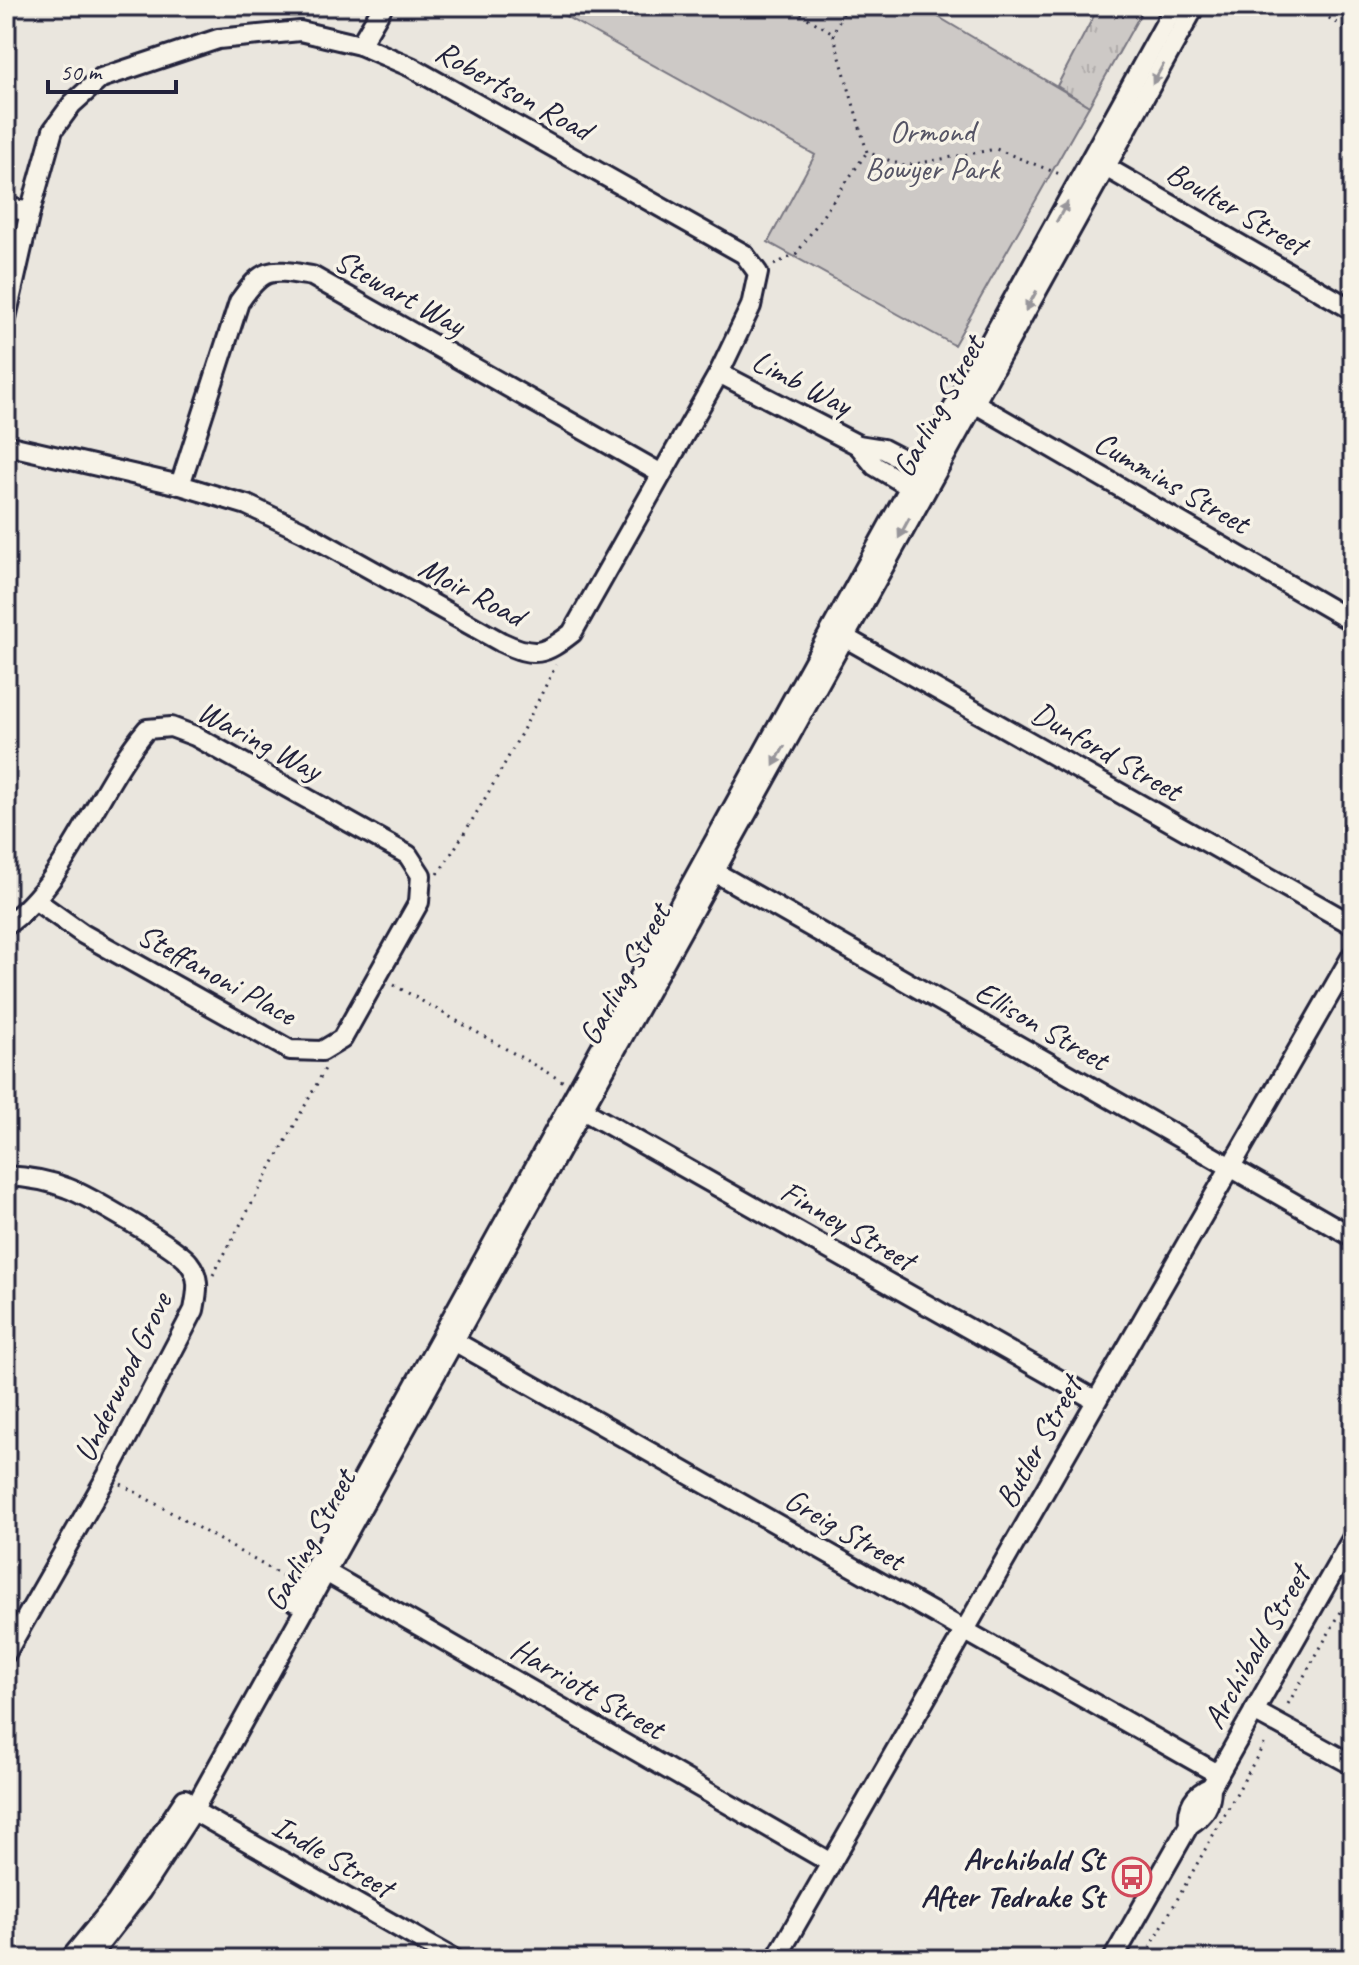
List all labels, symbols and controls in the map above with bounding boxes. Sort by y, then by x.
street label: Robertson Road [428,31,603,152]
scale bar [48,44,176,94]
text: 50 m [60,57,103,87]
one-way arrow [1151,63,1164,86]
park label: Ormond Bowyer Park [865,111,1002,189]
street label: Boulter Street [1159,152,1318,267]
one-way arrow [1054,201,1068,223]
street label: Stewart Way [327,240,474,346]
one-way arrow [1024,290,1038,313]
street label: Garling Street [883,326,996,484]
street label: Limb Way [745,340,861,426]
street label: Cummins Street [1087,422,1260,545]
one-way arrow [897,517,911,540]
street label: Moir Road [412,547,536,639]
street label: Waring Way [190,691,332,792]
street label: Dunford Street [1025,692,1192,812]
one-way arrow [772,745,786,768]
street label: Garling Street [569,894,682,1052]
street label: Steffanoni Place [130,914,305,1036]
street label: Ellison Street [968,971,1119,1082]
street label: Finney Street [773,1171,926,1282]
street label: Underwood Grove [64,1284,182,1469]
street label: Butler Street [986,1366,1093,1515]
street label: Garling Street [254,1460,367,1618]
street label: Greig Street [777,1479,915,1582]
street label: Archibald Street [1193,1555,1322,1736]
street label: Harriott Street [504,1628,675,1750]
street label: Indle Street [265,1805,404,1910]
place label: Archibald St After Tedrake St [921,1839,1107,1917]
bus stop icon: Archibald St After Tedrake St [1111,1856,1153,1898]

